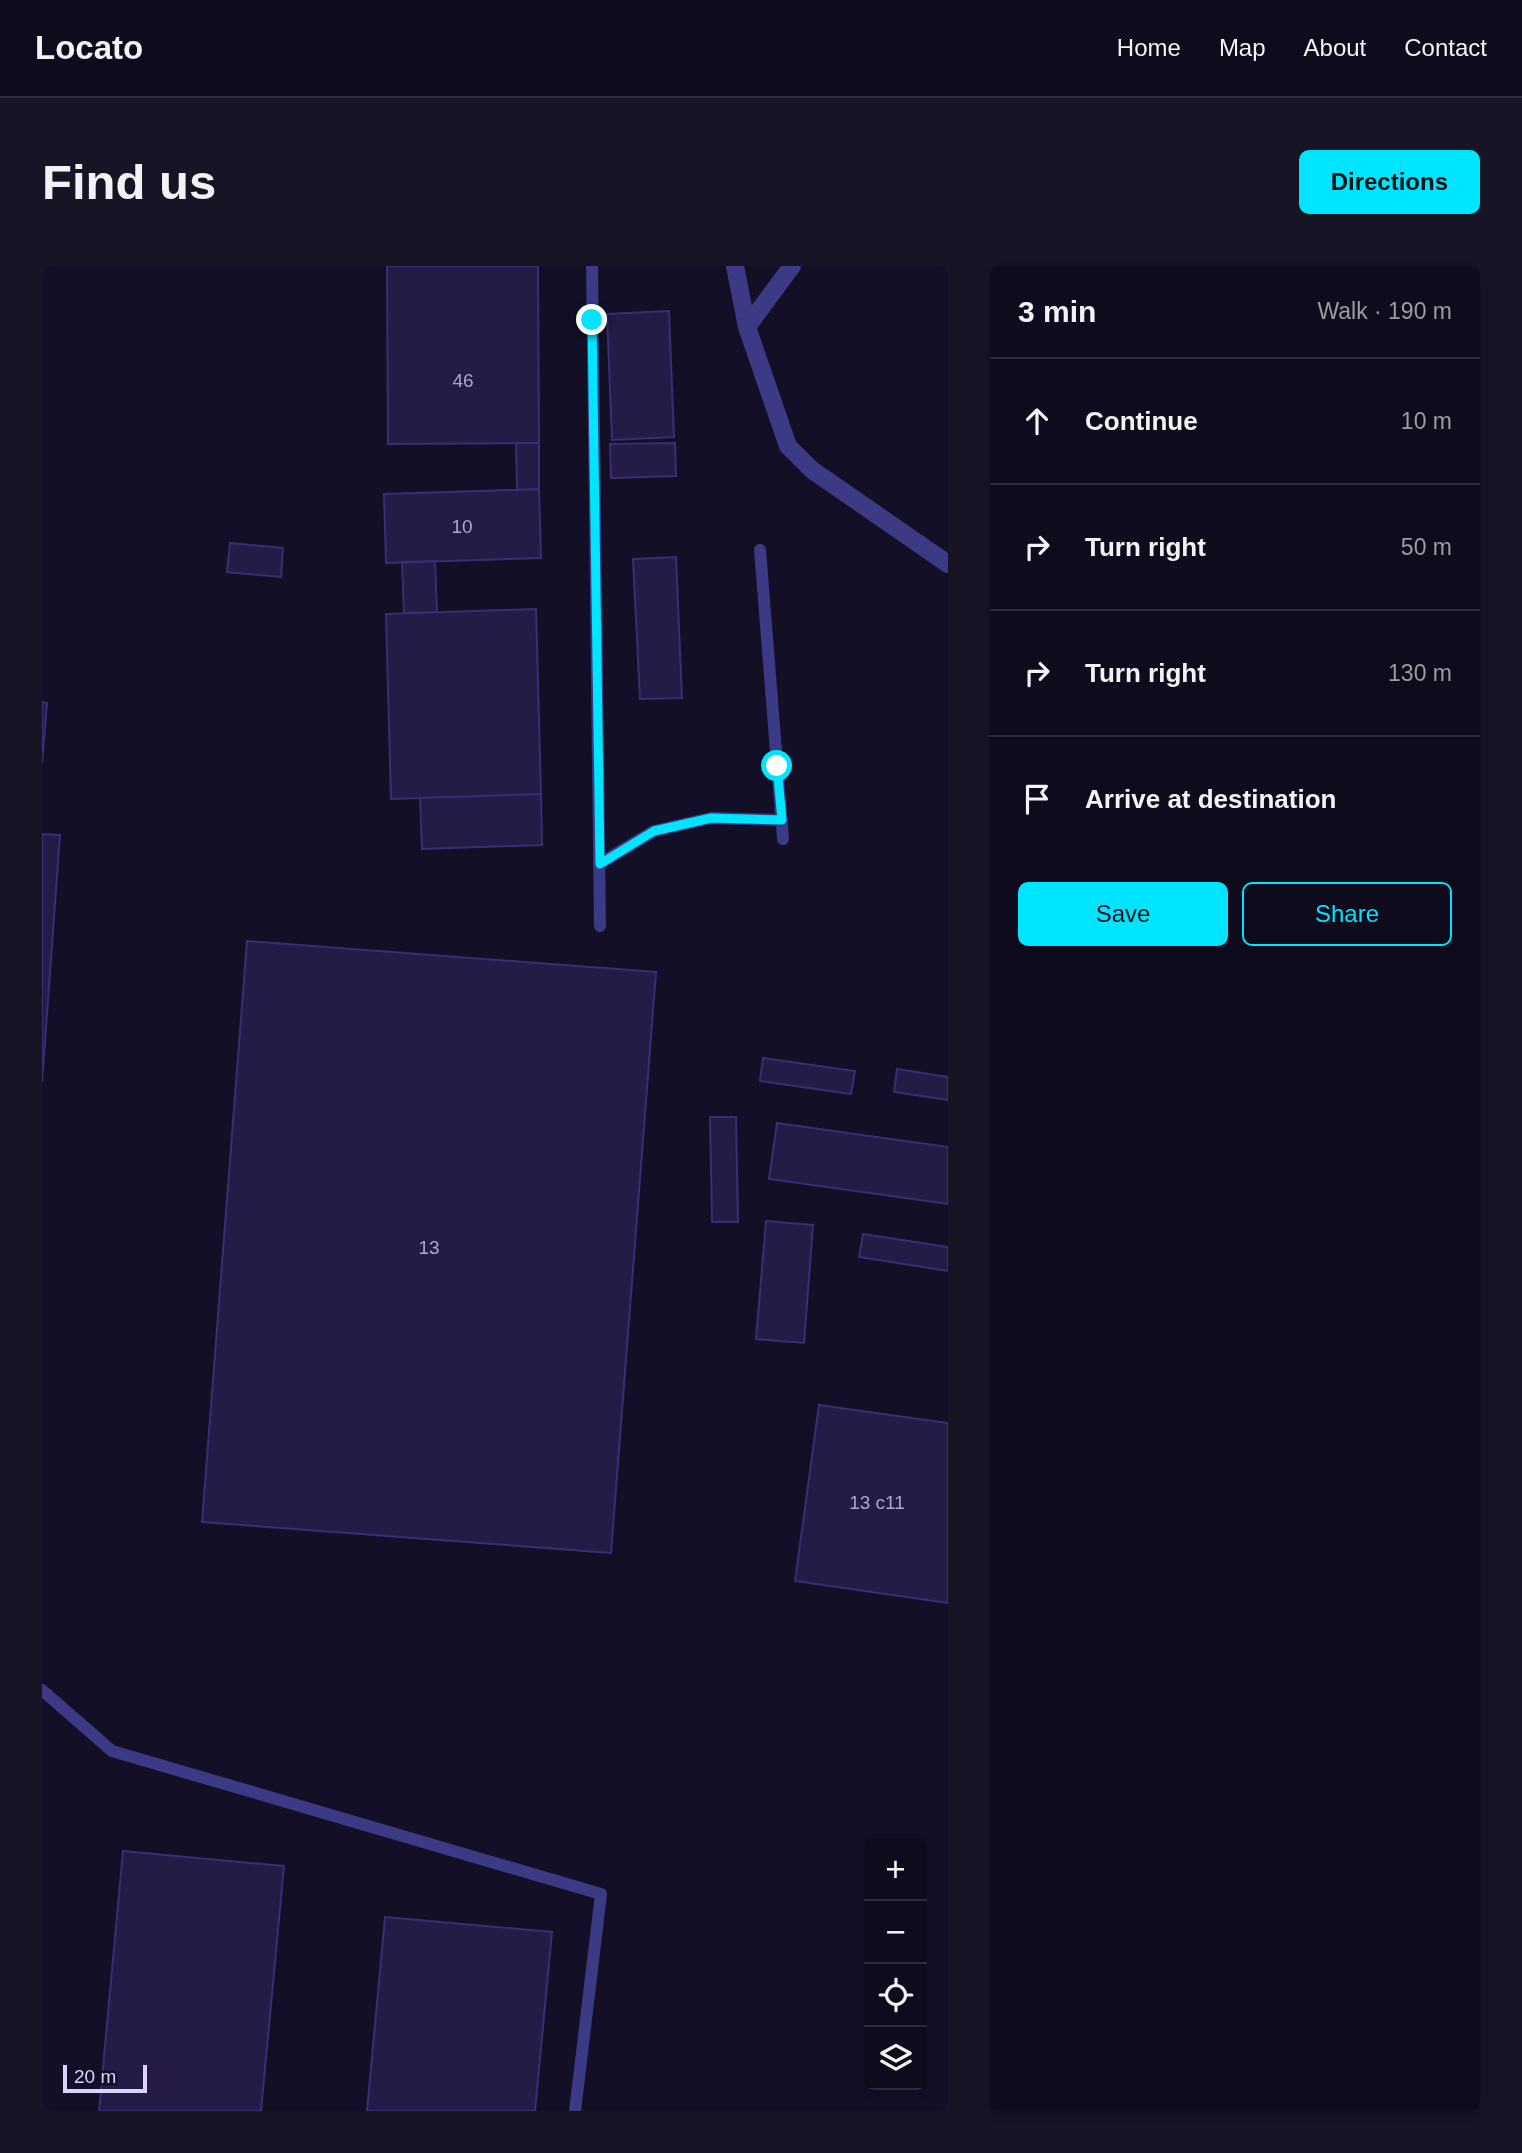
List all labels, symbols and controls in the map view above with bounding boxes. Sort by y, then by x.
text: Locato [35,29,143,66]
text: Home [1117,34,1181,61]
text: Map [1219,34,1266,61]
text: About [1304,34,1366,61]
text: Contact [1404,34,1487,61]
button: Directions [1299,150,1480,214]
text: Find us [42,155,216,209]
text: 3 min [1018,295,1096,328]
text: Walk · 190 m [1317,298,1452,324]
route end [576,304,607,335]
house number: 46 [452,370,474,391]
icon: ahead [1018,402,1056,440]
text: Continue [1085,406,1198,436]
text: 10 m [1401,408,1452,434]
house number: 10 [451,516,473,537]
icon: right [1018,528,1056,566]
text: Turn right [1085,532,1206,562]
text: 50 m [1401,534,1452,560]
icon: right [1018,654,1056,692]
text: Turn right [1085,658,1206,688]
text: 130 m [1388,660,1452,686]
route start [761,750,792,781]
icon: arrive [1018,780,1056,818]
text: Arrive at destination [1085,784,1336,814]
button: Save [1018,882,1228,946]
button: Share [1242,882,1452,946]
house number: 13 [418,1237,440,1258]
house number: 13 с11 [849,1492,905,1513]
map controls [864,1838,927,2090]
button: + [864,1838,927,1901]
button: − [864,1901,927,1964]
button: locate [864,1964,927,2027]
button: layers [864,2027,927,2090]
scale bar [63,2062,147,2094]
text: 20 m [74,2066,116,2087]

